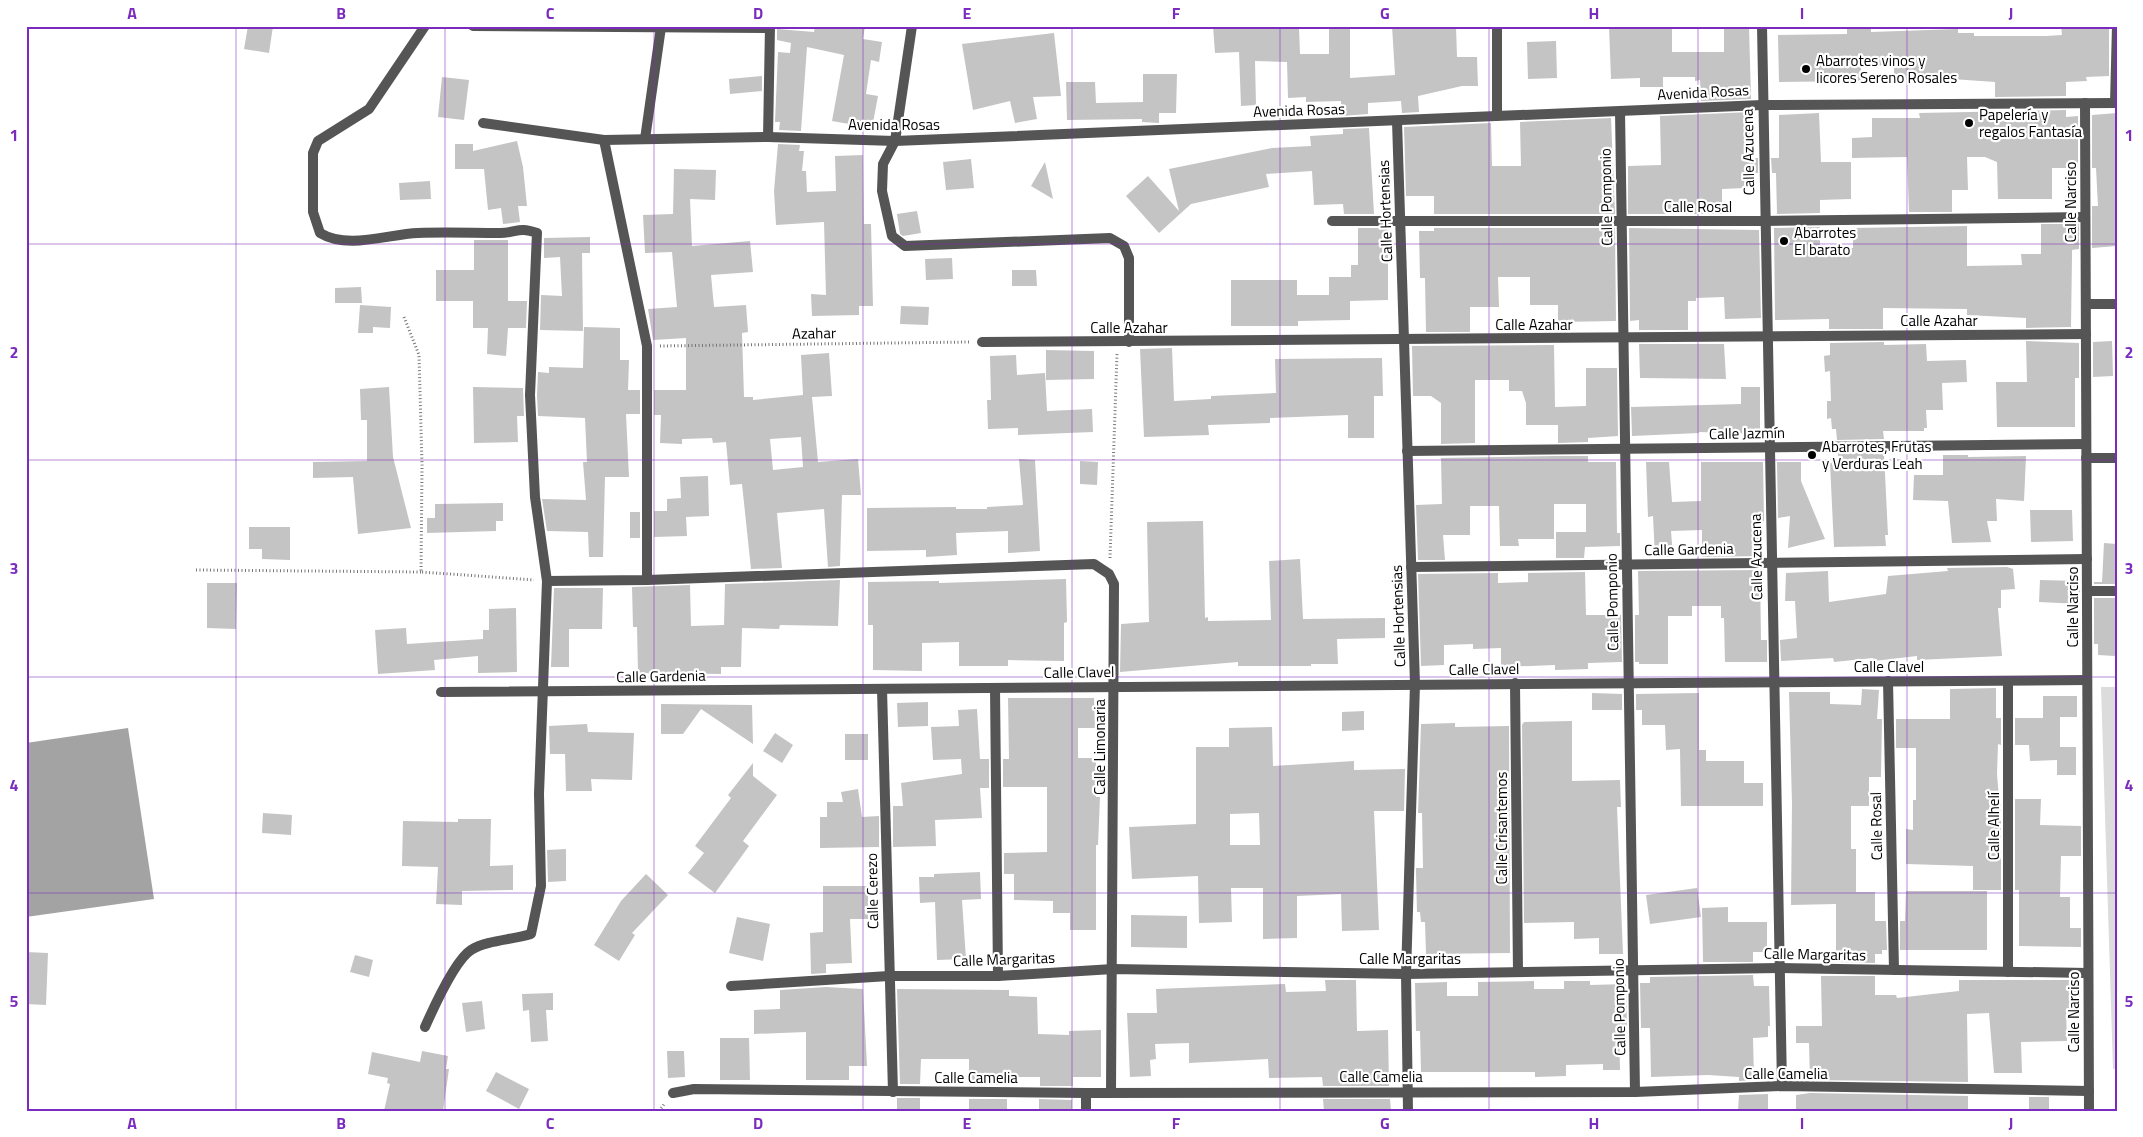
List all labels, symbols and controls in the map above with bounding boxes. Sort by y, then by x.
text: A [127,1,137,25]
text: B [336,1,346,25]
text: C [546,1,555,25]
text: D [753,1,763,25]
text: E [963,1,972,25]
text: F [1172,1,1181,25]
text: G [1380,1,1390,25]
text: H [1589,1,1599,25]
text: I [1800,1,1804,25]
text: J [2009,1,2013,25]
place label: Abarrotes vinos y licores Sereno Rosales [1816,49,1957,89]
marker: Abarrotes vinos y licores Sereno Rosales [1800,63,1812,75]
street label: Avenida Rosas [1657,78,1750,106]
street label: Avenida Rosas [1253,97,1345,123]
place label: Papelería y regalos Fantasía [1979,103,2082,143]
street label: Calle Azucena [1736,108,1760,196]
street label: Avenida Rosas [848,113,940,136]
marker: Papelería y regalos Fantasía [1963,117,1975,129]
text: 1 [10,123,18,147]
text: 1 [2125,123,2133,147]
street label: Calle Pomponio [1594,148,1618,246]
street label: Calle Hortensias [1372,159,1398,263]
street label: Calle Narciso [2059,161,2082,242]
street label: Calle Rosal [1664,195,1732,218]
place label: Abarrotes El barato [1794,221,1856,261]
marker: Abarrotes El barato [1778,235,1790,247]
street label: Calle Azahar [1900,309,1978,332]
street label: Calle Azahar [1495,313,1573,336]
street label: Calle Azahar [1090,316,1168,339]
street label: Azahar [792,321,836,345]
text: 2 [10,340,18,364]
text: 2 [2125,340,2133,364]
street label: Calle Jazmín [1709,421,1785,445]
place label: Abarrotes, Frutas y Verduras Leah [1822,435,1931,475]
marker: Abarrotes, Frutas y Verduras Leah [1806,449,1818,461]
street label: Calle Azucena [1744,513,1768,601]
street label: Calle Gardenia [1644,537,1734,561]
street label: Calle Pomponio [1600,553,1624,651]
text: 3 [10,556,18,580]
text: 3 [2125,556,2133,580]
street label: Calle Hortensias [1385,564,1411,668]
street label: Calle Narciso [2061,566,2084,647]
street label: Calle Clavel [1854,655,1924,678]
street label: Calle Clavel [1448,657,1520,681]
street label: Calle Clavel [1043,660,1115,684]
street label: Calle Gardenia [616,664,706,688]
street label: Calle Limonaria [1088,699,1111,795]
street label: Calle Crisantemos [1490,772,1513,884]
text: 4 [10,773,19,797]
text: 4 [2125,773,2134,797]
street label: Calle Alhelí [1982,790,2005,860]
street label: Calle Rosal [1864,792,1888,860]
street label: Calle Cerezo [860,853,884,929]
street label: Calle Margaritas [1764,942,1866,966]
street label: Calle Margaritas [953,946,1055,972]
street label: Calle Margaritas [1359,947,1461,970]
street label: Calle Pomponio [1607,958,1631,1056]
street label: Calle Narciso [2062,971,2085,1052]
text: 5 [10,989,19,1013]
text: 5 [2125,989,2134,1013]
street label: Calle Camelia [1744,1062,1828,1085]
street label: Calle Camelia [1339,1065,1423,1088]
street label: Calle Camelia [934,1066,1018,1089]
text: A [127,1111,137,1135]
text: B [336,1111,346,1135]
text: C [546,1111,555,1135]
text: D [753,1111,763,1135]
text: E [963,1111,972,1135]
text: F [1172,1111,1181,1135]
text: G [1380,1111,1390,1135]
text: H [1589,1111,1599,1135]
text: I [1800,1111,1804,1135]
text: J [2009,1111,2013,1135]

